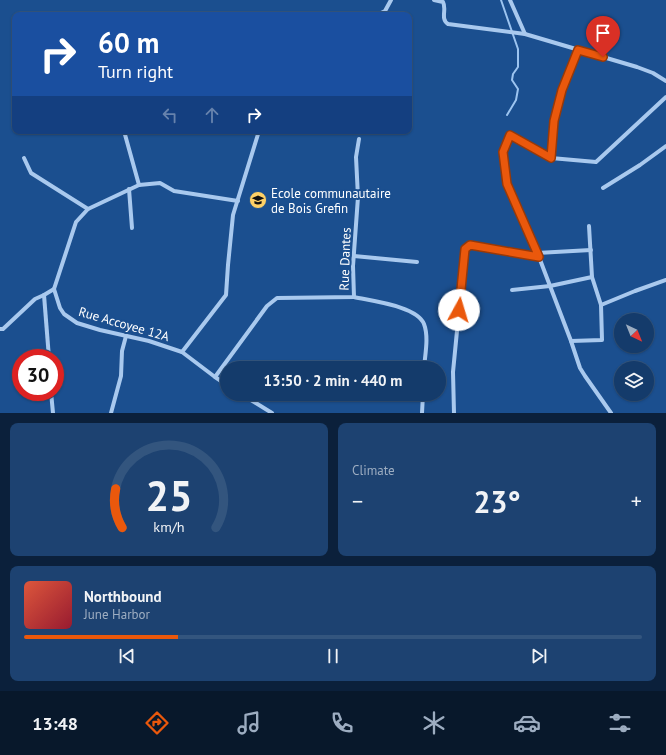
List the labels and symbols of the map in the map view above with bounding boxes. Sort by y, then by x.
pin [586,16,620,57]
place label: Ecole communautaire de Bois Grefin [271,185,391,217]
school or university icon: Ecole communautaire de Bois Grefin [248,190,268,210]
street label: Rue Dantes [335,227,355,291]
position arrow [438,289,480,331]
street label: Rue Accoyee 12A [77,303,172,345]
north arrow [614,313,654,353]
speed limit sign: 30 [12,349,64,401]

